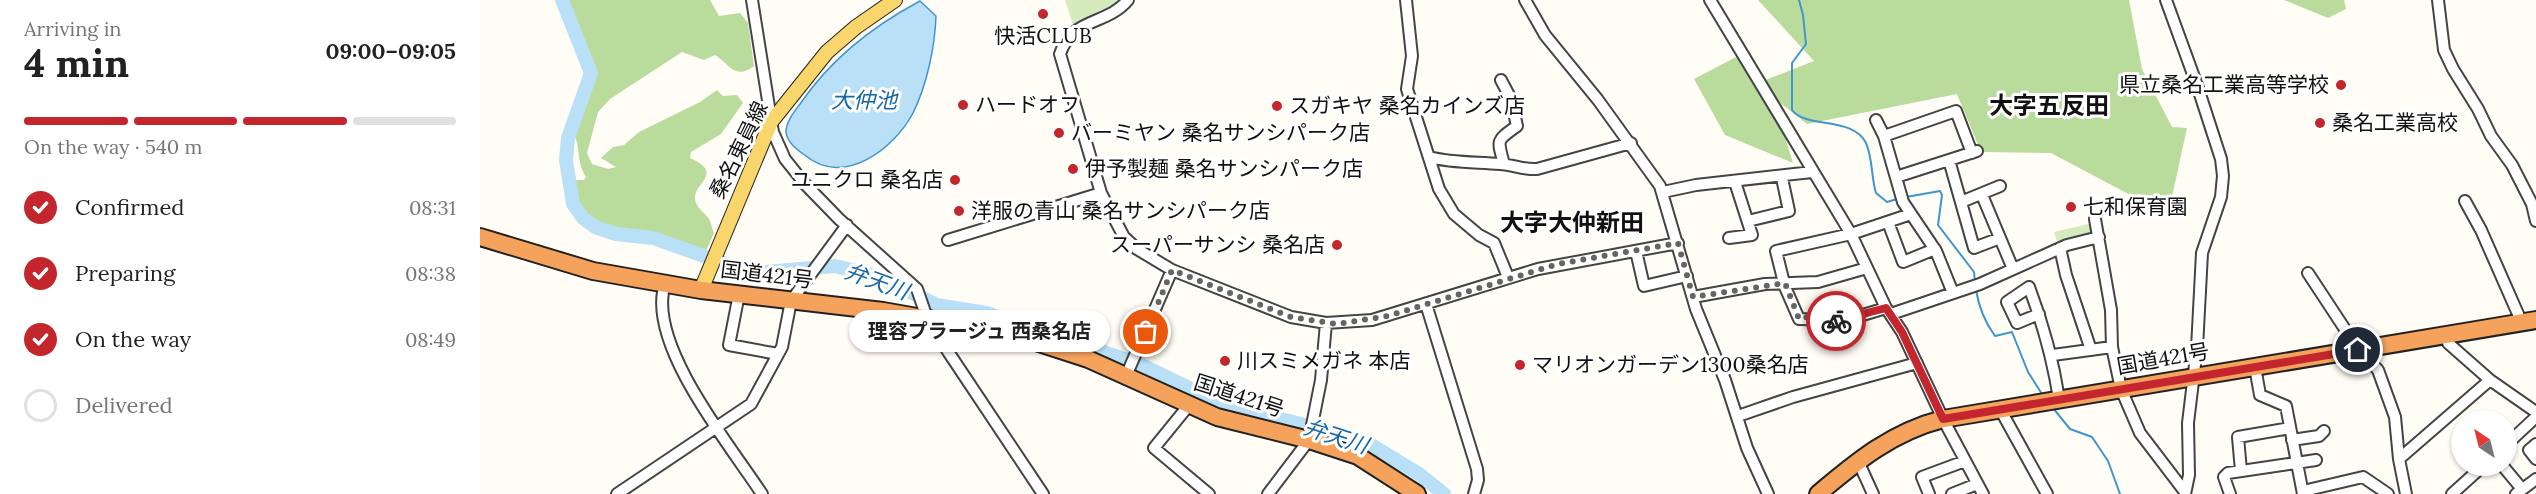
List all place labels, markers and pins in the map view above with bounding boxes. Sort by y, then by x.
marker: 快活CLUB [1036,7,1050,21]
place label: 快活CLUB [994,22,1092,49]
place label: 県立桑名工業高等学校 [2119,71,2329,98]
marker: 県立桑名工業高等学校 [2334,78,2348,92]
place label: ハードオフ [975,91,1080,118]
place label: スガキヤ 桑名カインズ店 [1289,92,1525,119]
marker: ハードオフ [956,98,970,112]
marker: スガキヤ 桑名カインズ店 [1270,99,1284,113]
place label: 桑名工業高校 [2332,109,2458,136]
marker: 桑名工業高校 [2313,116,2327,130]
place label: バーミヤン 桑名サンシパーク店 [1071,119,1370,146]
marker: バーミヤン 桑名サンシパーク店 [1052,126,1066,140]
place label: 伊予製麺 桑名サンシパーク店 [1085,155,1363,182]
marker: 伊予製麺 桑名サンシパーク店 [1066,162,1080,176]
place label: ユニクロ 桑名店 [790,166,943,193]
marker: ユニクロ 桑名店 [948,173,962,187]
place label: 七和保育園 [2083,193,2188,220]
place label: 洋服の青山 桑名サンシパーク店 [971,197,1270,224]
marker: 七和保育園 [2064,200,2078,214]
marker: 洋服の青山 桑名サンシパーク店 [952,204,966,218]
place label: スーパーサンシ 桑名店 [1110,231,1325,258]
marker: スーパーサンシ 桑名店 [1330,238,1344,252]
pin [1120,306,1171,357]
callout: 理容プラージュ 西桑名店 [849,311,1110,353]
pin [2332,324,2383,375]
place label: 川スミメガネ 本店 [1237,347,1411,374]
place label: マリオンガーデン1300桑名店 [1532,351,1808,378]
marker: 川スミメガネ 本店 [1218,354,1232,368]
marker: マリオンガーデン1300桑名店 [1513,358,1527,372]

